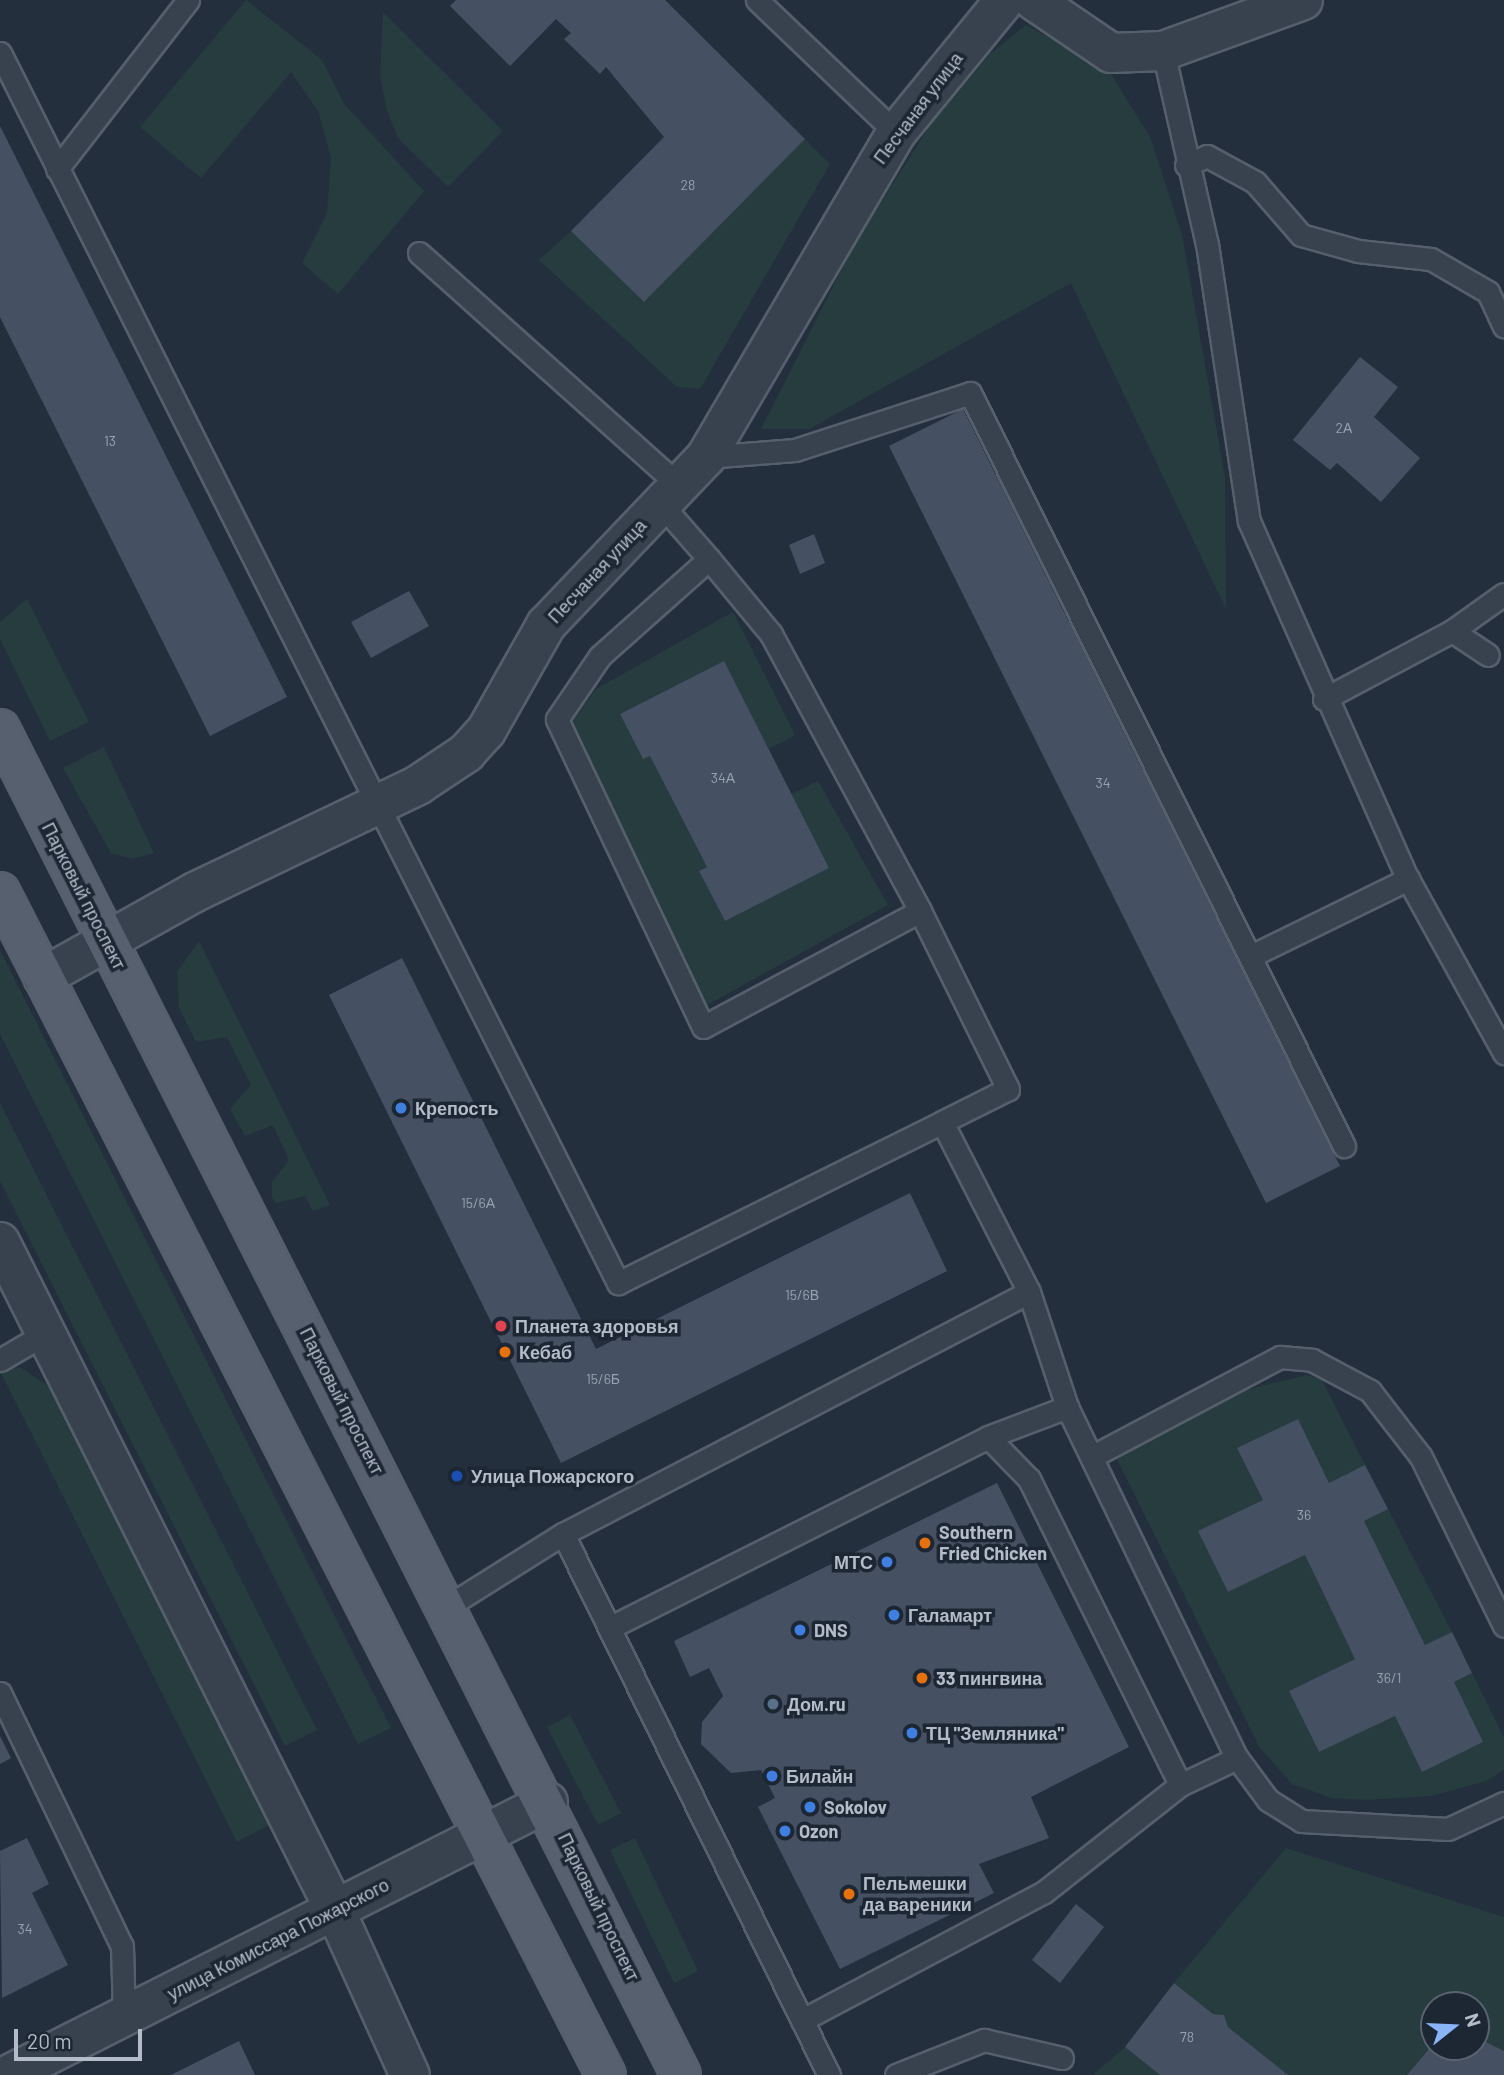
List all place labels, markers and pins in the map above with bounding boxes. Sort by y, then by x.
place label: Крепость [415,1097,499,1119]
marker: Крепость [393,1100,409,1116]
place label: Планета здоровья [515,1315,678,1337]
marker: Планета здоровья [493,1318,509,1334]
place label: Кебаб [519,1341,572,1363]
marker: Кебаб [497,1344,513,1360]
place label: Улица Пожарского [471,1465,634,1487]
marker: Улица Пожарского [449,1468,465,1484]
place label: Southern Fried Chicken [939,1522,1047,1564]
marker: Southern Fried Chicken [917,1535,933,1551]
place label: МТС [834,1551,873,1573]
marker: МТС [879,1554,895,1570]
place label: Галамарт [908,1604,992,1626]
marker: Галамарт [886,1607,902,1623]
place label: DNS [814,1619,848,1641]
marker: DNS [792,1622,808,1638]
place label: 33 пингвина [936,1667,1042,1689]
marker: 33 пингвина [914,1670,930,1686]
place label: Дом.ru [787,1693,846,1715]
marker: Дом.ru [765,1696,781,1712]
place label: ТЦ "Земляника" [926,1722,1064,1744]
marker: ТЦ "Земляника" [904,1725,920,1741]
place label: Билайн [786,1765,853,1787]
marker: Билайн [764,1768,780,1784]
place label: Sokolov [824,1796,887,1818]
marker: Sokolov [802,1799,818,1815]
place label: Ozon [799,1820,838,1842]
marker: Ozon [777,1823,793,1839]
place label: Пельмешки да вареники [863,1873,972,1916]
marker: Пельмешки да вареники [841,1886,857,1902]

